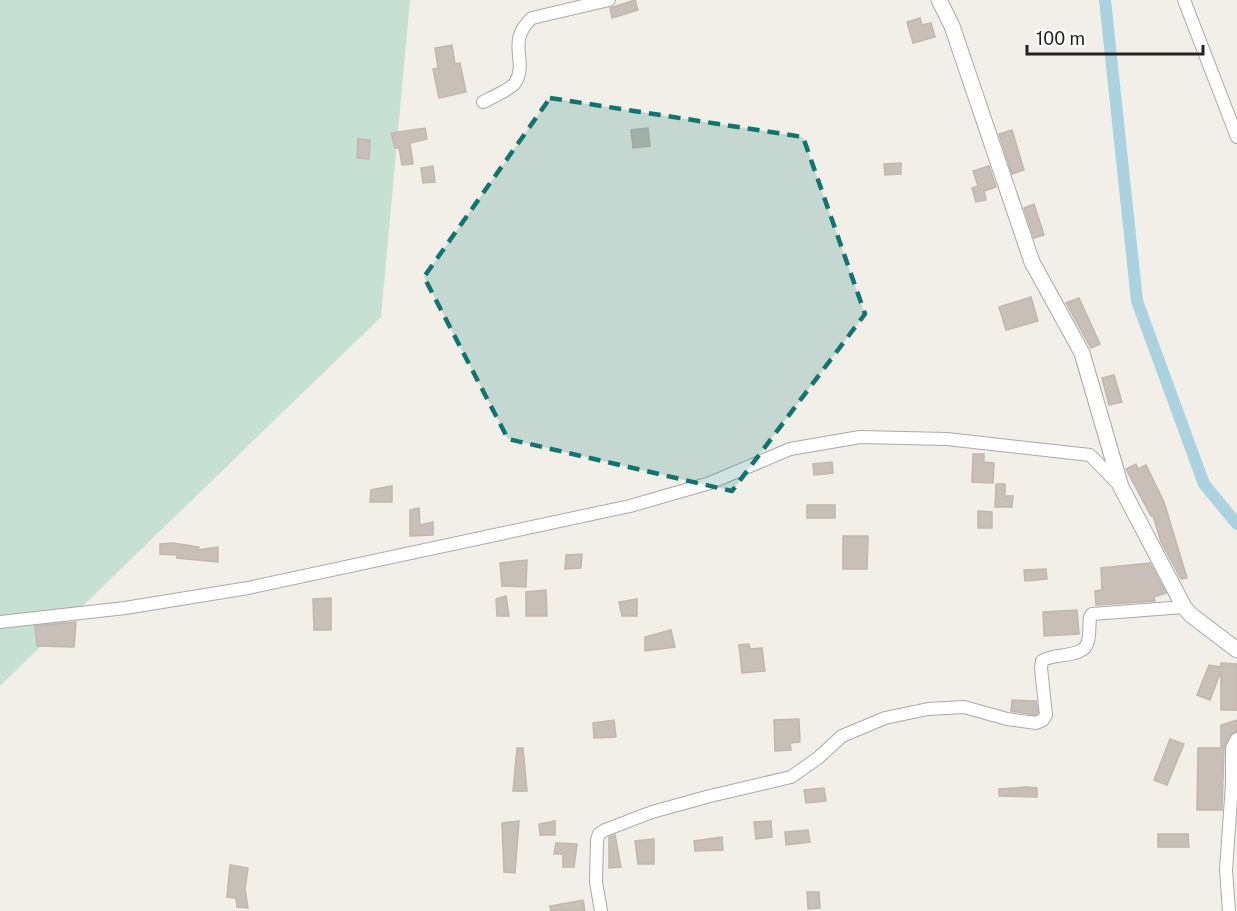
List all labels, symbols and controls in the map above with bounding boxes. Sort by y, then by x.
scale bar [1027,18,1202,56]
text: 100 m [1036,28,1085,49]

